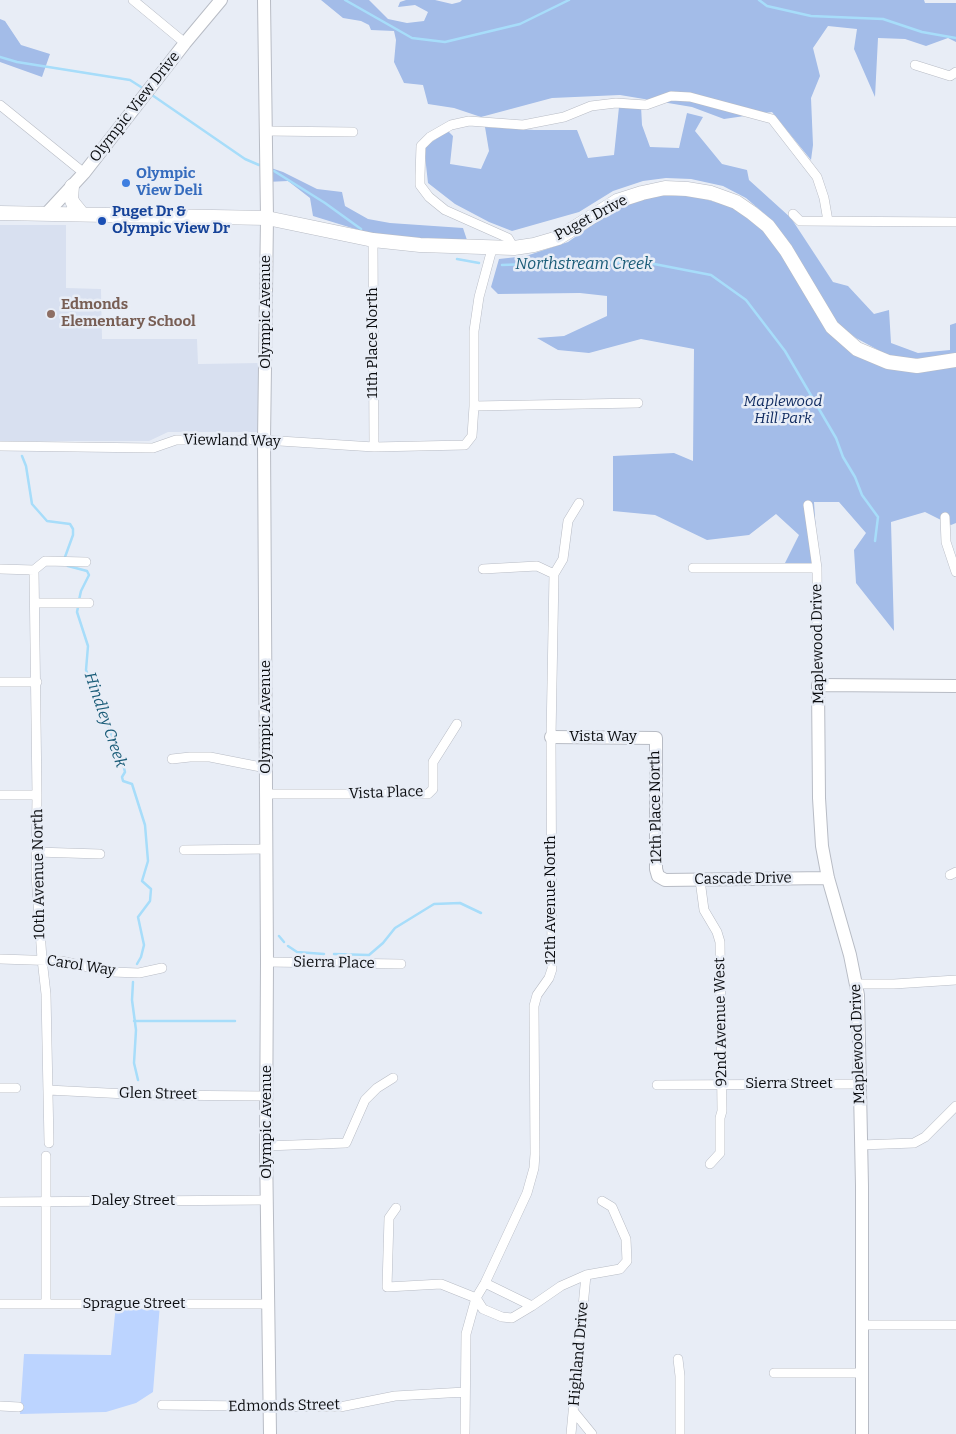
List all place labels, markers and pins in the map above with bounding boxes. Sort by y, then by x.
place label: Olympic View Deli [136,165,202,200]
marker: Olympic View Deli [120,177,132,189]
place label: Puget Dr & Olympic View Dr [112,203,230,238]
marker: Puget Dr & Olympic View Dr [96,215,108,227]
place label: Edmonds Elementary School [61,296,196,331]
marker: Edmonds Elementary School [45,308,57,320]

